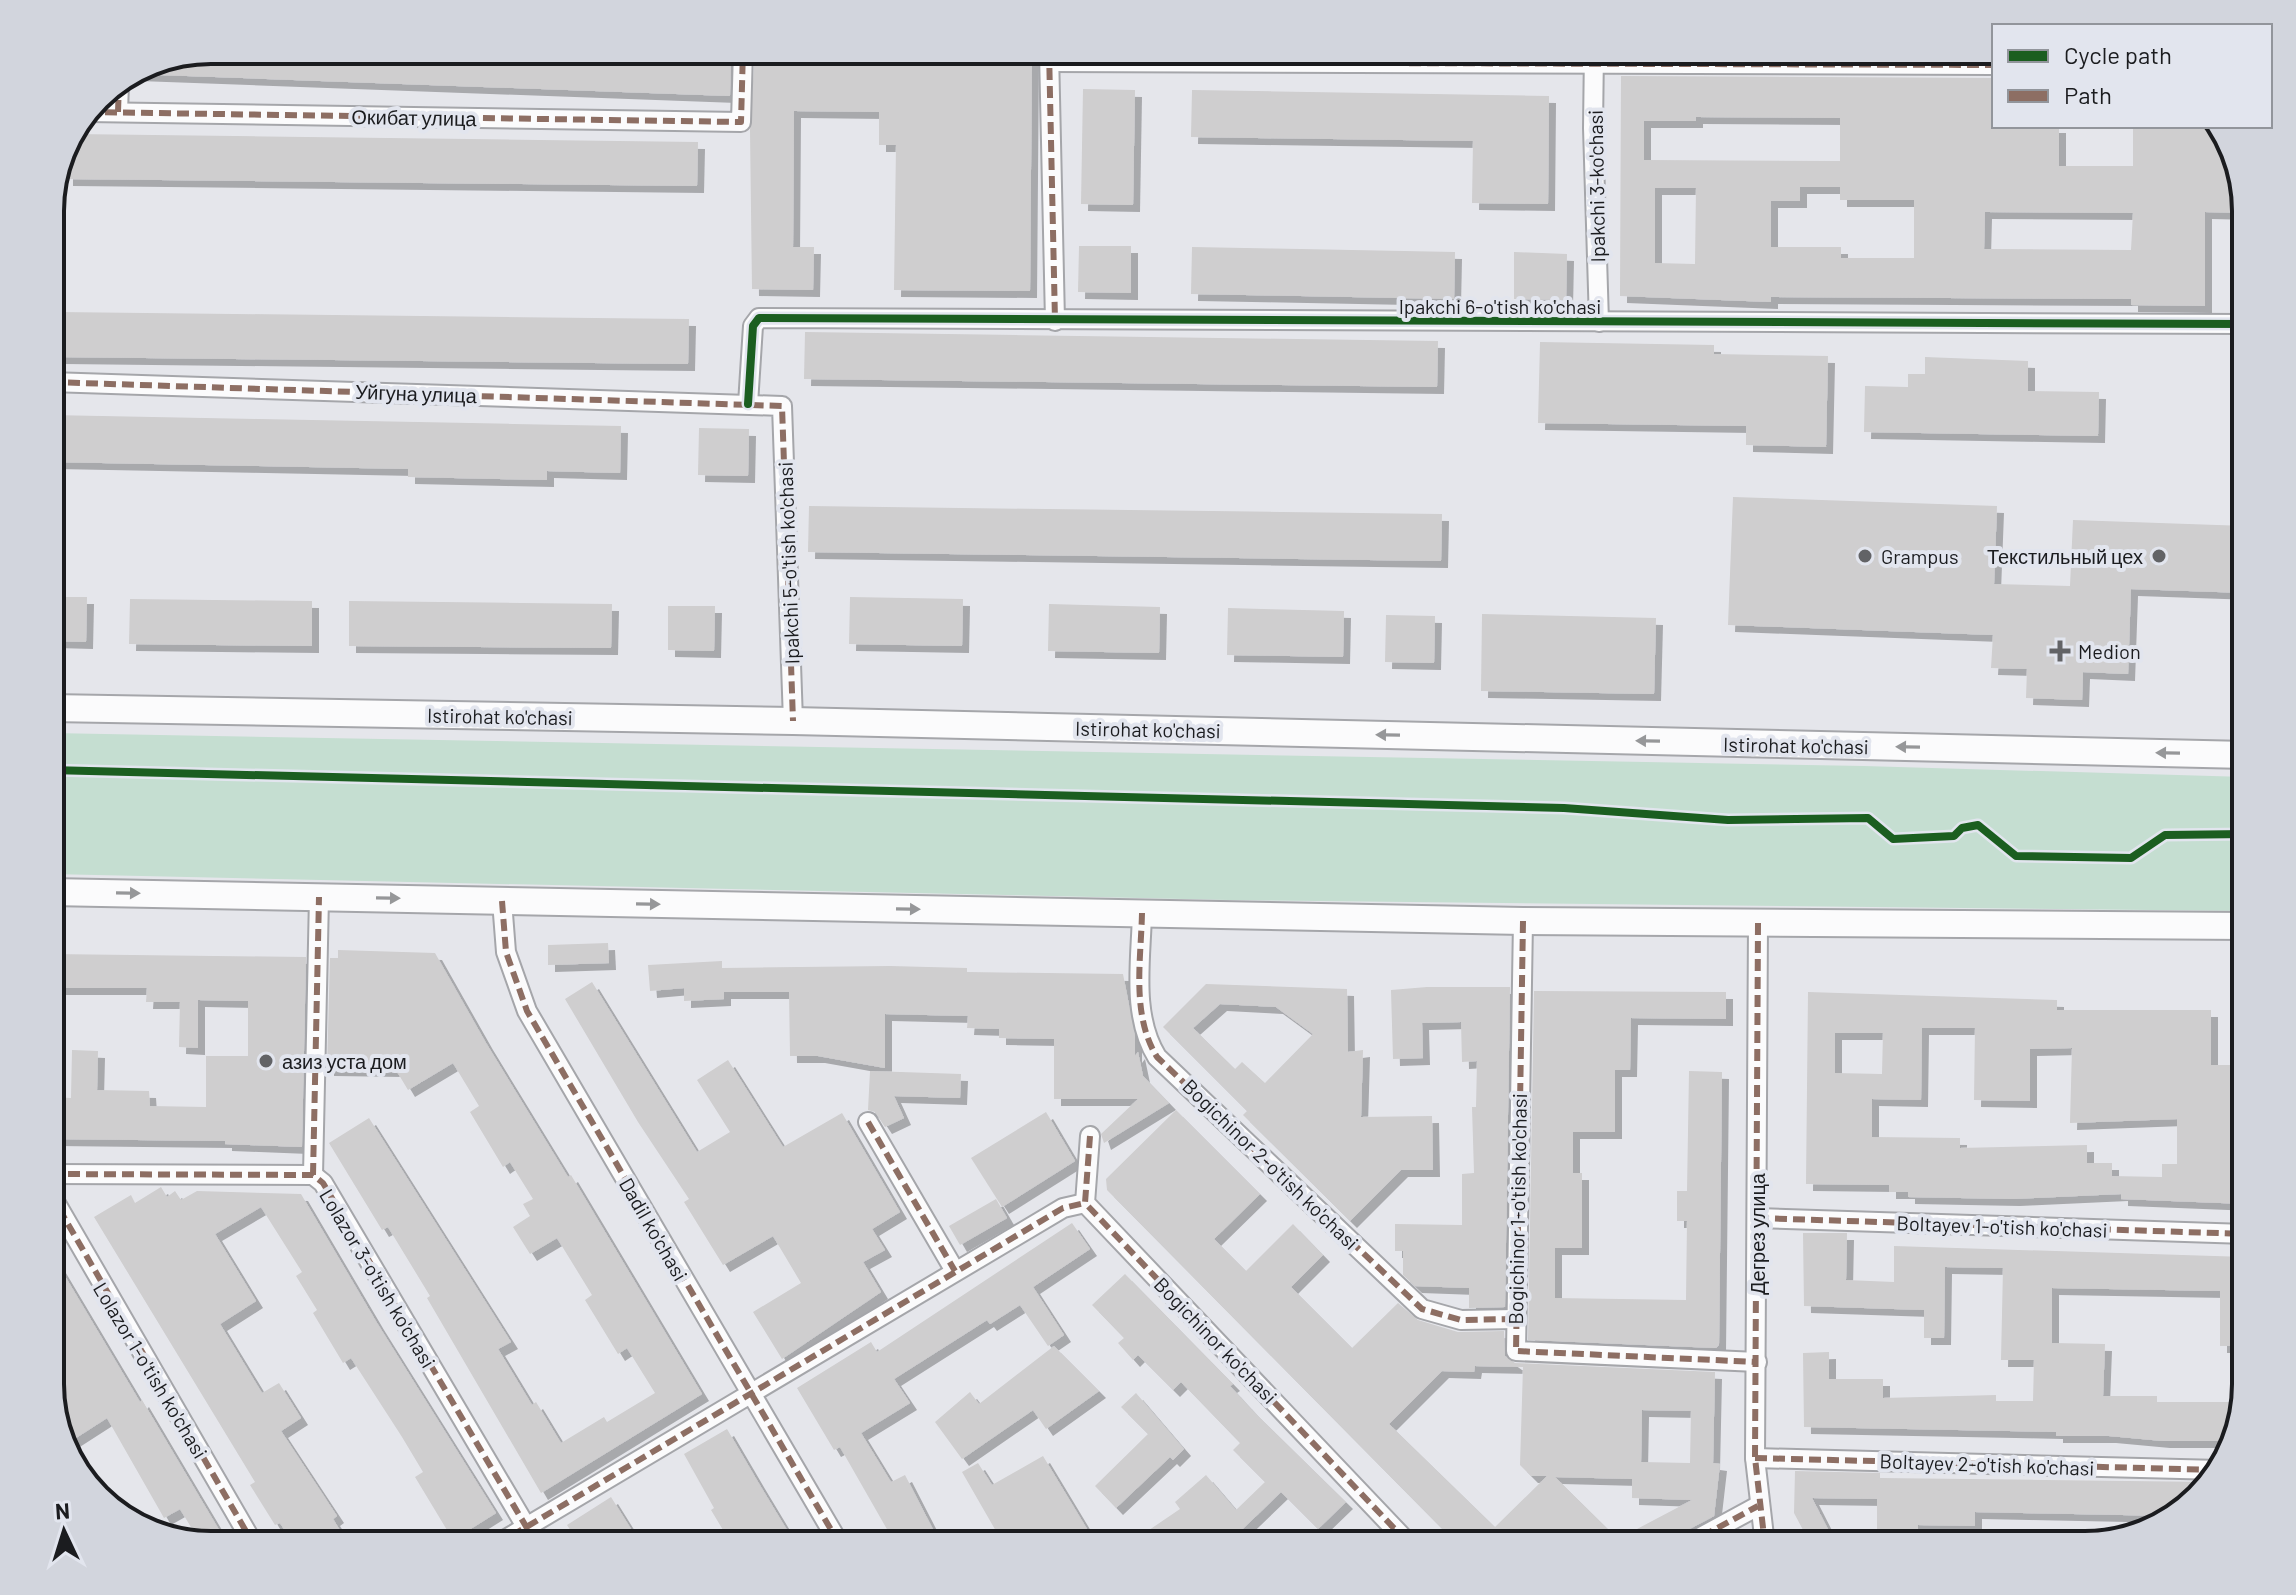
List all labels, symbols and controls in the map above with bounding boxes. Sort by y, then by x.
legend [1992,24,2272,128]
text: Cycle path [2064,40,2172,69]
text: Path [2064,80,2112,109]
street label: Окибат улица [351,104,478,130]
street label: Ipakchi 3-ko'chasi [1583,109,1609,263]
street label: Ipakchi 6-o'tish ko'chasi [1399,294,1601,318]
street label: Уйгуна улица [355,379,478,407]
street label: Ipakchi 5-o'tish ko'chasi [772,461,804,665]
place label: Grampus [1881,544,1959,568]
place label: Текстильный цех [1987,544,2143,568]
marker: Grampus [1856,547,1874,565]
marker: Текстильный цех [2150,547,2168,565]
place label: Medion [2078,639,2141,663]
marker: Medion [2049,640,2071,662]
street label: Istirohat ko'chasi [427,703,573,729]
street label: Istirohat ko'chasi [1075,716,1221,742]
one-way arrow [1375,729,1400,741]
street label: Istirohat ko'chasi [1723,732,1869,758]
one-way arrow [1635,735,1660,747]
one-way arrow [1895,741,1920,754]
one-way arrow [2155,747,2180,760]
one-way arrow [116,887,141,900]
one-way arrow [376,892,401,905]
one-way arrow [636,897,661,910]
one-way arrow [896,902,921,915]
place label: азиз уста дом [282,1049,407,1073]
marker: азиз уста дом [257,1052,275,1070]
street label: Bogichinor 2-o'tish ko'chasi [1178,1074,1364,1254]
street label: Bogichinor 1-o'tish ko'chasi [1503,1093,1531,1325]
street label: Дегрез улица [1745,1172,1769,1295]
street label: Dadil ko'chasi [615,1173,693,1285]
street label: Lolazor 3-o'tish ko'chasi [315,1184,441,1372]
street label: Boltayev 1-o'tish ko'chasi [1896,1210,2108,1242]
street label: Bogichinor ko'chasi [1150,1272,1282,1408]
street label: Lolazor 1-o'tish ko'chasi [89,1278,213,1462]
street label: Boltayev 2-o'tish ko'chasi [1879,1448,2095,1480]
north arrow [24,1491,104,1571]
text: N [54,1497,71,1524]

